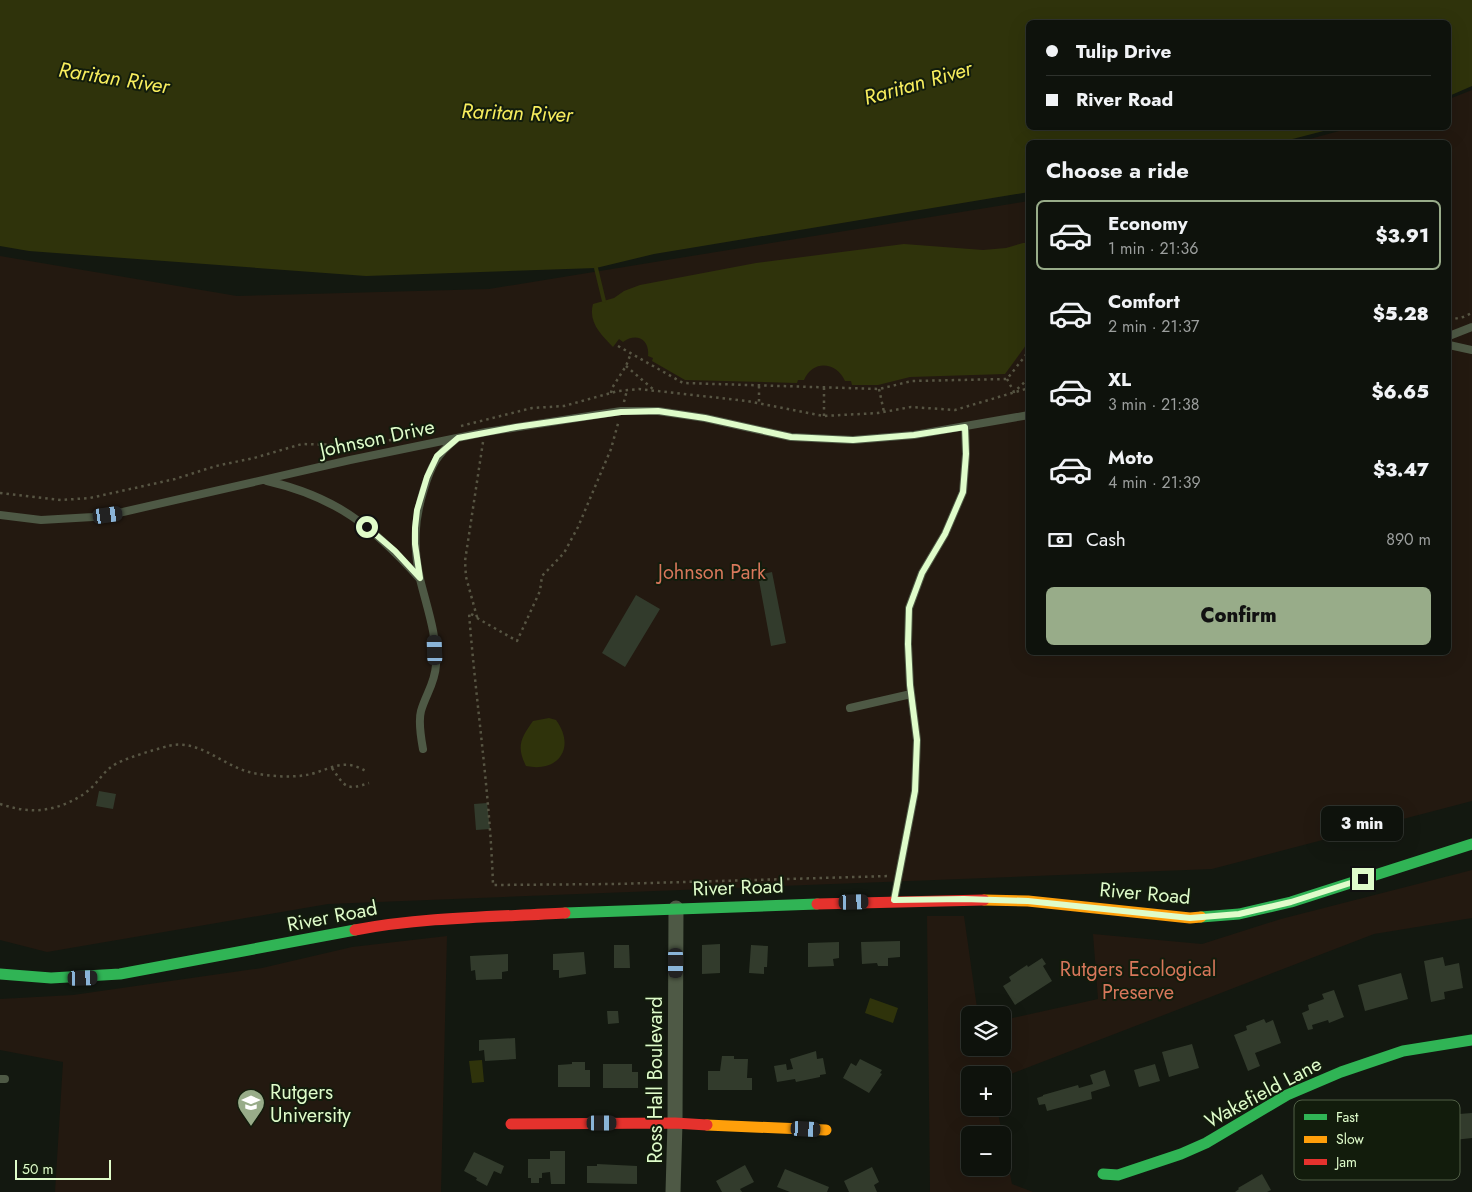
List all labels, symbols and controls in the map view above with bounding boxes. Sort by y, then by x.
text: Tulip Drive [1076,38,1171,65]
water label: Raritan River [860,53,977,113]
water label: Raritan River [57,54,172,102]
text: River Road [1076,86,1173,113]
water label: Raritan River [461,96,574,130]
text: Choose a ride [1046,154,1189,186]
text: Economy [1108,210,1188,237]
icon: car [1048,213,1093,258]
text: $3.91 [1376,222,1429,249]
text: 1 min · 21:36 [1108,237,1199,260]
text: Comfort [1108,288,1180,315]
icon: car [1048,291,1093,336]
text: $5.28 [1373,300,1429,327]
text: 2 min · 21:37 [1108,315,1199,338]
text: XL [1108,366,1131,393]
icon: car [1048,369,1093,414]
text: $6.65 [1372,378,1429,405]
text: 3 min · 21:38 [1108,393,1200,416]
street label: Johnson Drive [314,412,437,465]
text: Moto [1108,444,1153,471]
icon: car [1048,447,1093,492]
text: $3.47 [1373,456,1429,483]
text: 4 min · 21:39 [1108,471,1201,494]
car [92,505,123,525]
route start [356,516,378,538]
icon: cash [1046,526,1074,554]
text: Cash [1086,526,1126,553]
text: 890 m [1386,528,1431,551]
park label: Johnson Park [655,558,766,587]
button: Confirm [1046,587,1431,645]
car [426,635,443,665]
callout: 3 min [1322,806,1404,842]
text: 3 min [1341,812,1383,835]
route end [1352,868,1374,890]
street label: River Road [692,871,784,904]
street label: River Road [1098,875,1192,912]
street label: River Road [285,894,380,939]
car [838,894,869,910]
car [668,948,683,978]
park label: Rutgers Ecological Preserve [1060,955,1216,1007]
car [67,970,98,986]
street label: Ross Hall Boulevard [641,996,670,1164]
map controls [961,1006,1011,1176]
button: layers [961,1006,1011,1056]
street label: Wakefield Lane [1200,1049,1327,1135]
button: + [961,1066,1011,1116]
place label: Rutgers University [270,1078,351,1130]
school or university icon: Rutgers University [236,1088,266,1127]
legend [1294,1100,1460,1180]
text: Fast [1336,1107,1359,1127]
car [587,1116,617,1131]
car [790,1121,821,1137]
button: − [961,1126,1011,1176]
text: Slow [1336,1129,1364,1149]
text: Jam [1334,1152,1357,1172]
scale bar [15,1157,111,1180]
text: 50 m [22,1159,53,1179]

